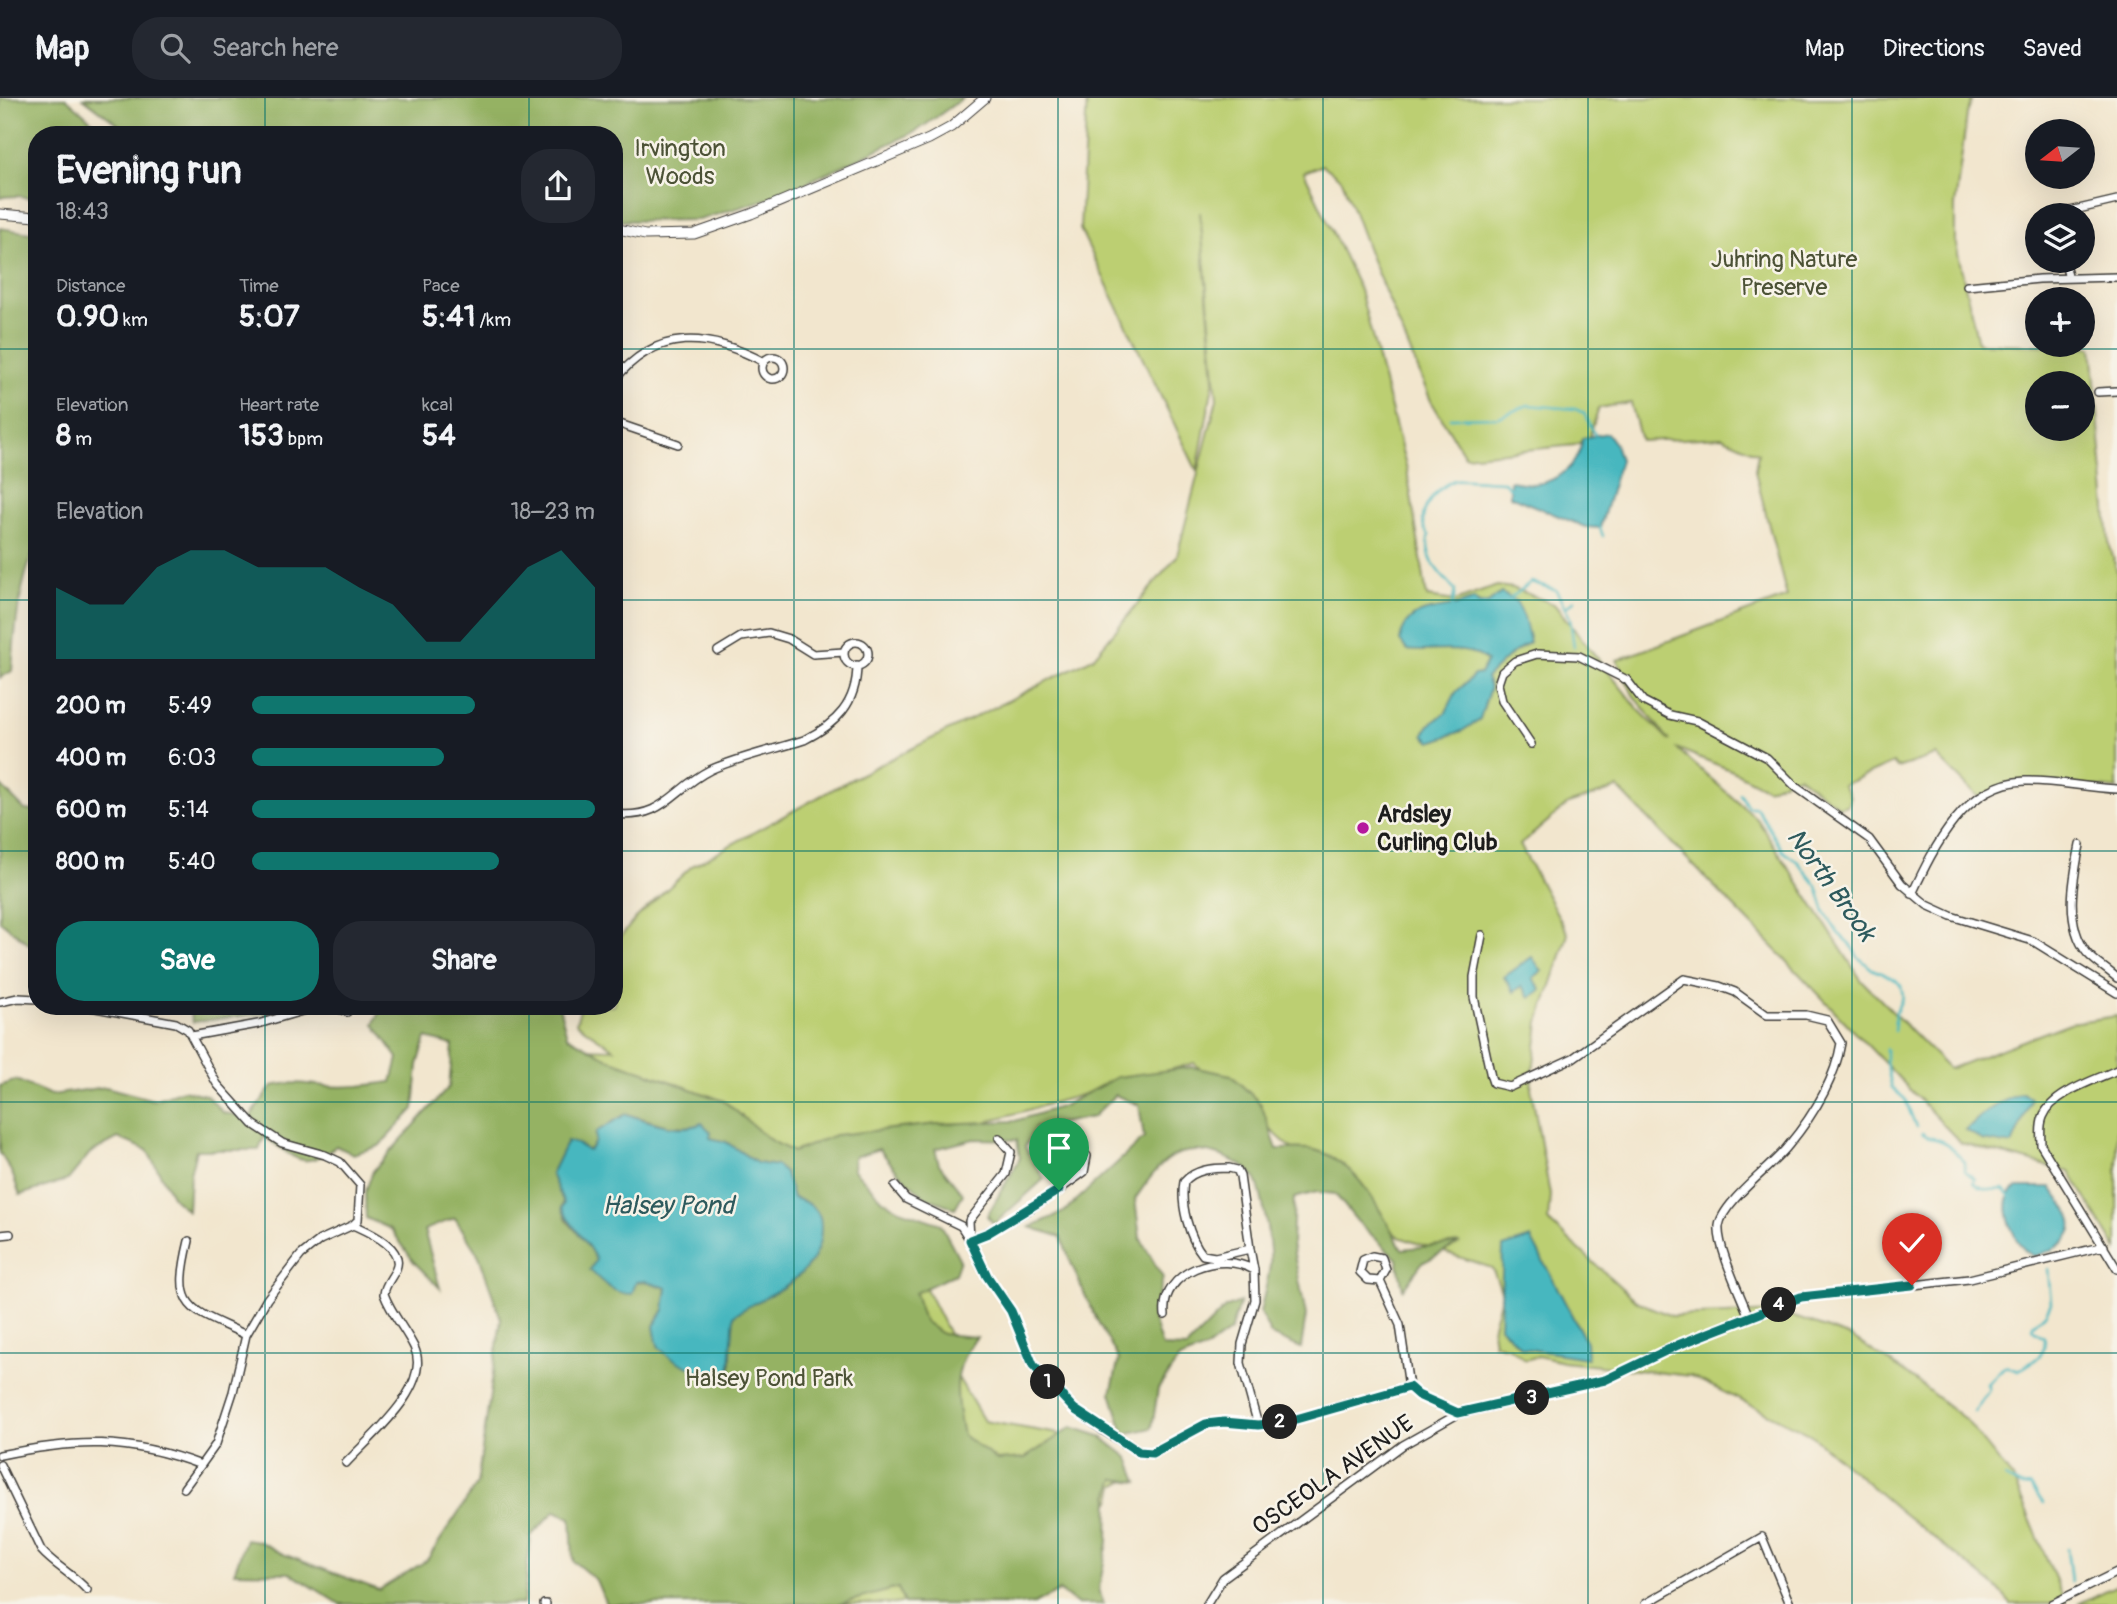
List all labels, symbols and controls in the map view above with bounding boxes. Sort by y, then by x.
search box [132,17,622,80]
text: Map [35,28,90,69]
icon: search [156,29,194,67]
text: Search here [212,32,339,64]
text: Map [1805,34,1845,63]
text: Directions [1883,34,1984,63]
text: Saved [2022,34,2082,63]
north arrow [2025,119,2095,189]
map controls [2025,119,2095,441]
park label: Irvington Woods [634,134,726,191]
text: Evening run [56,147,242,195]
button: share [521,149,595,223]
text: 18:43 [56,197,109,226]
button: layers [2025,203,2095,273]
park label: Juhring Nature Preserve [1711,245,1857,302]
text: Distance [56,274,125,298]
text: Time [239,274,279,298]
text: Pace [422,274,460,298]
button: + [2025,287,2095,357]
text: 0.90 [56,298,119,335]
text: 5:07 [239,298,300,335]
text: 5:41 [422,298,475,335]
text: km [119,308,148,332]
text: /km [475,308,511,332]
button: − [2025,371,2095,441]
text: Elevation [56,393,128,417]
text: Heart rate [239,393,319,417]
text: kcal [422,393,453,417]
text: 8 [56,417,71,454]
text: 153 [239,417,284,454]
text: 54 [422,417,456,454]
text: m [71,427,92,451]
text: bpm [284,427,323,451]
text: Elevation [56,497,144,526]
text: 18–23 m [510,497,595,526]
text: 200 m [56,691,126,720]
text: 5:49 [168,691,212,720]
text: 400 m [56,743,126,772]
text: 6:03 [168,743,216,772]
text: 600 m [56,795,126,824]
text: 5:14 [168,795,209,824]
place label: Ardsley Curling Club [1377,800,1498,857]
marker: Ardsley Curling Club [1355,820,1371,836]
water label: North Brook [1779,822,1884,949]
text: 800 m [56,847,124,876]
text: 5:40 [168,847,216,876]
button: Save [56,921,319,1001]
button: Share [333,921,595,1001]
pin [1029,1118,1089,1190]
icon: arrive [1040,1129,1078,1167]
water label: Halsey Pond [602,1190,737,1222]
pin [1882,1213,1942,1285]
icon: check [1893,1224,1931,1262]
pin: 4 [1762,1288,1796,1322]
text: 4 [1773,1292,1784,1316]
park label: Halsey Pond Park [685,1364,853,1393]
pin: 1 [1030,1364,1066,1400]
text: 1 [1044,1369,1051,1393]
pin: 3 [1514,1380,1550,1416]
text: 3 [1526,1385,1537,1409]
pin: 2 [1262,1404,1298,1440]
street label: OSCEOLA AVENUE [1247,1408,1419,1542]
text: 2 [1274,1409,1285,1433]

